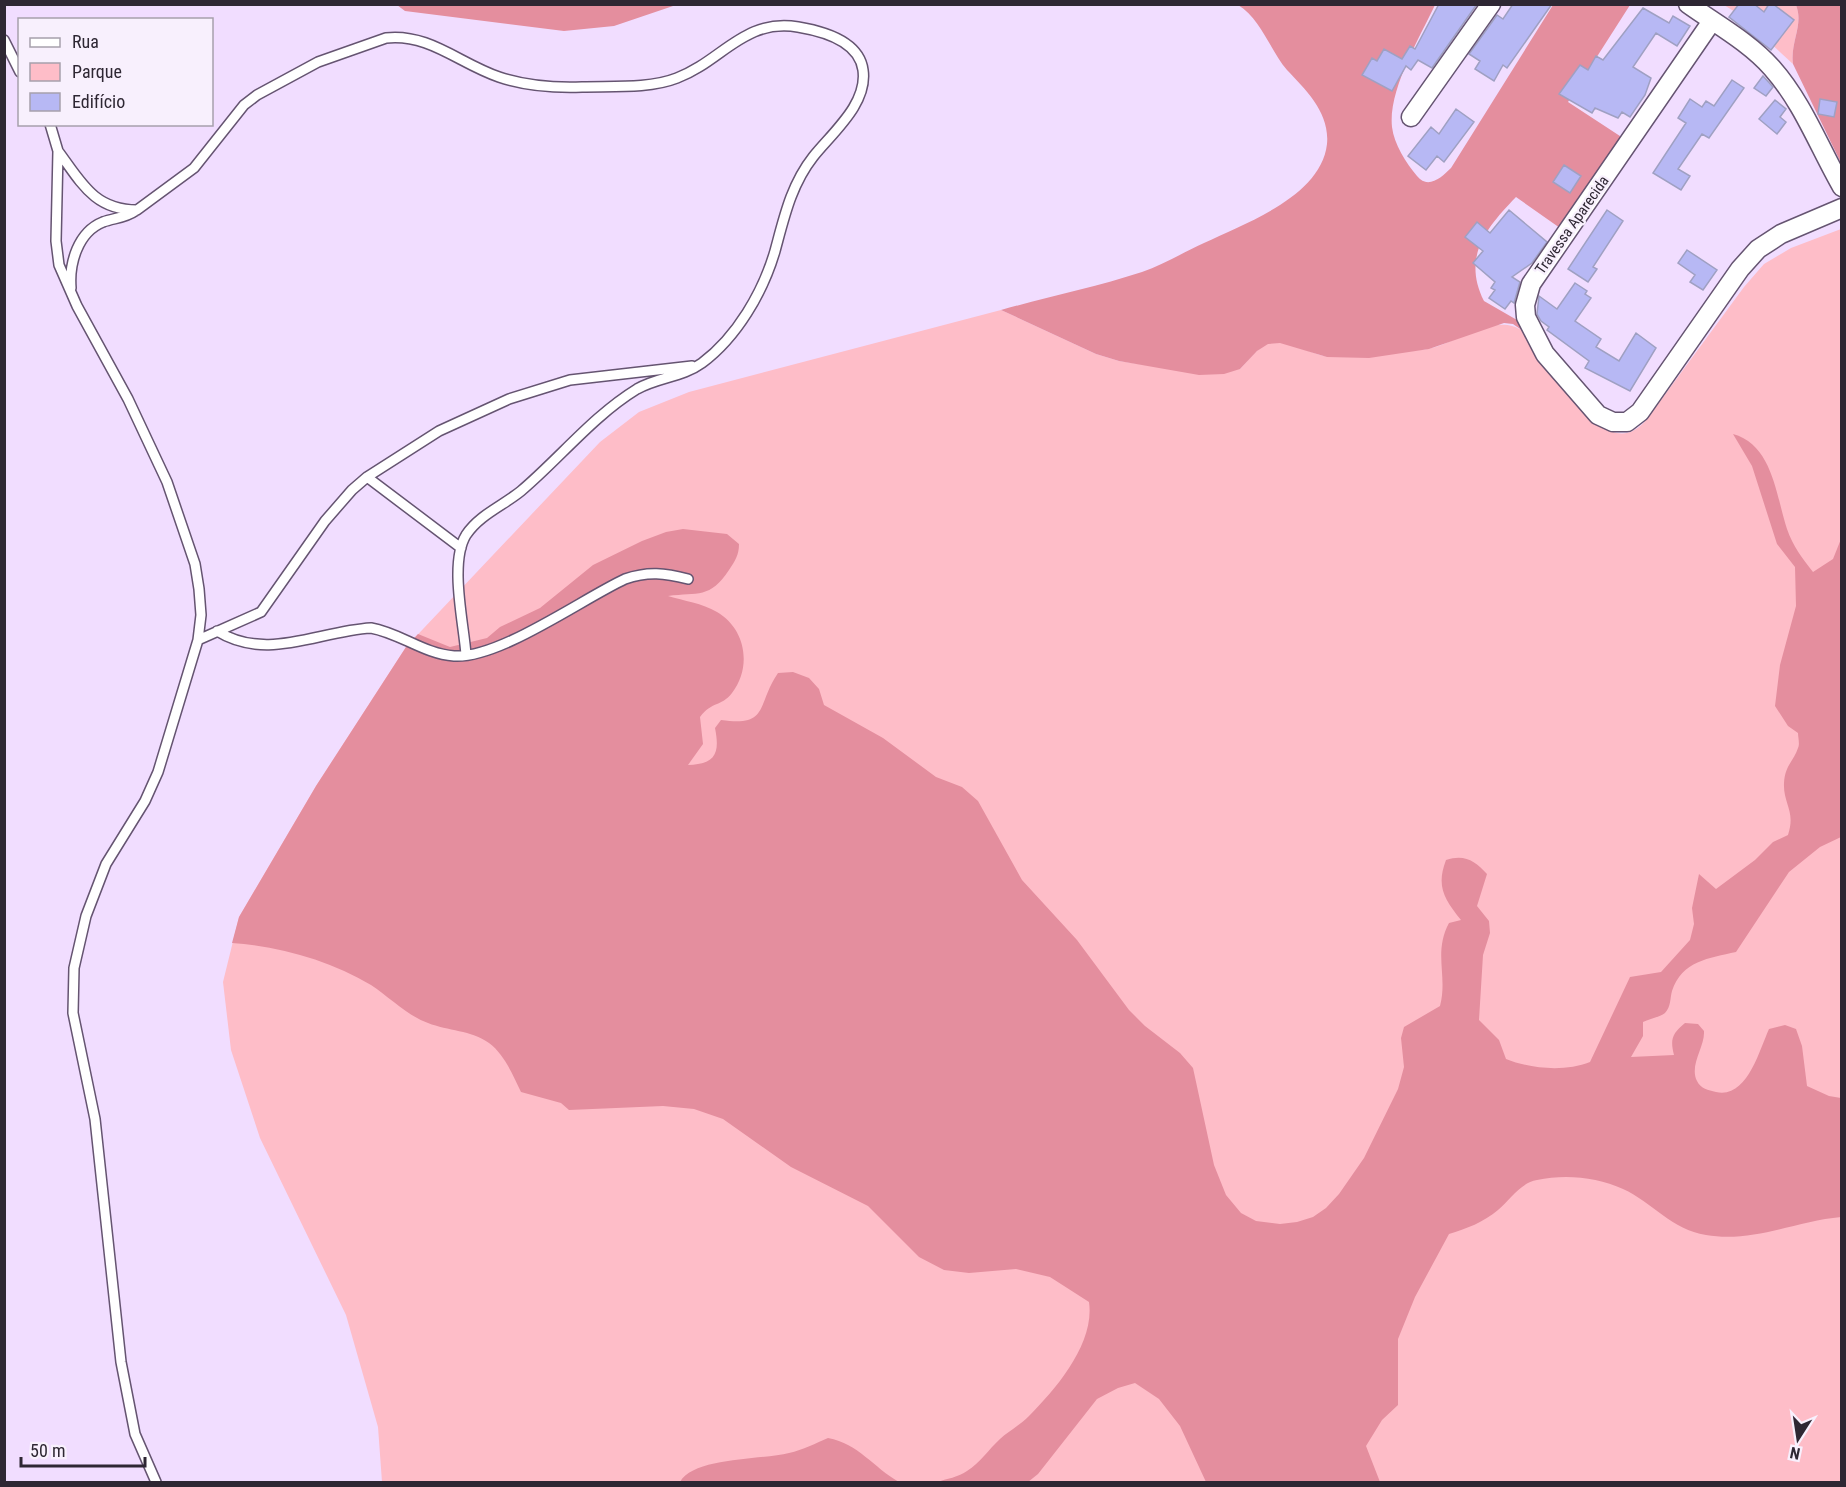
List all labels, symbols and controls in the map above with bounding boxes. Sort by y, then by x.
legend [18,18,213,126]
text: Rua [72,31,99,52]
text: Parque [72,61,122,82]
text: Edifício [72,91,125,112]
street label: Travessa Aparecida [1531,172,1613,278]
north arrow [1768,1409,1828,1469]
scale bar [21,1430,146,1468]
text: 50 m [30,1440,65,1461]
text: N [1788,1443,1802,1463]

